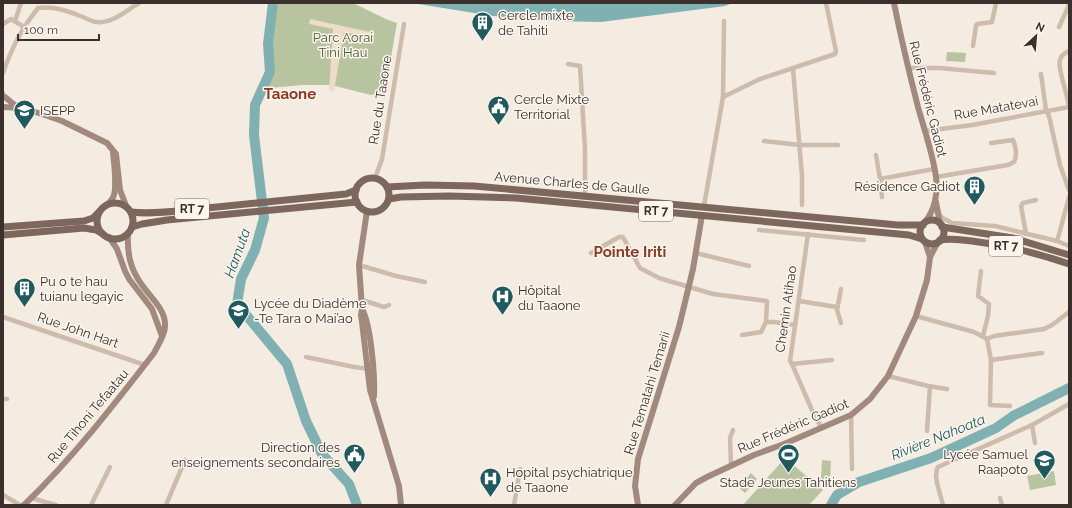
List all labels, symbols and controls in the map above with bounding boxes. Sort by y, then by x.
place label: Cercle mixte de Tahiti [498,8,574,38]
building icon: Cercle mixte de Tahiti [470,9,496,42]
scale bar [18,16,99,42]
north arrow [1016,16,1056,56]
text: N [1034,20,1047,35]
text: 100 m [24,23,58,37]
park label: Parc Aorai Tini Hau [313,30,373,60]
street label: Rue Frédéric Gadiot [906,39,950,159]
street label: Rue du Taaone [366,54,394,145]
district label: Taaone [264,85,316,103]
place label: Cercle Mixte Territorial [514,92,590,122]
public building icon: Cercle Mixte Territorial [485,93,511,126]
street label: Rue Matatevai [953,93,1039,123]
school or university icon: ISEPP [12,97,38,130]
place label: ISEPP [40,103,75,118]
street label: Avenue Charles de Gaulle [494,169,651,197]
building icon: Résidence Gadiot [962,173,988,206]
place label: Résidence Gadiot [854,179,961,194]
road number: RT 7 [175,199,209,219]
road number: RT 7 [639,201,673,221]
water label: Hamuta [221,226,253,280]
road number: RT 7 [989,236,1023,256]
district label: Pointe Iriti [594,243,666,261]
street label: Chemin Atihao [772,264,800,353]
place label: Pu o te hau tuianu legayic [40,274,124,304]
building icon: Pu o te hau tuianu legayic [12,275,38,308]
place label: Hôpital du Taaone [518,283,581,313]
hospital icon: Hôpital du Taaone [489,284,515,317]
place label: Lycée du Diadème -Te Tara o Mai’ao [254,296,367,326]
school or university icon: Lycée du Diadème -Te Tara o Mai’ao [225,297,251,330]
street label: Rue John Hart [36,309,121,351]
street label: Rue Tematahi Temarii [621,330,673,456]
street label: Rue Tihoni Tefaatau [44,366,132,466]
street label: Rue Frédéric Gadiot [735,396,851,456]
water label: Rivière Nahoata [889,411,987,463]
place label: Direction des enseignements secondaires [171,440,340,470]
public building icon: Direction des enseignements secondaires [342,441,368,474]
sports icon: Stade Jeunes Tahitiens [775,441,801,474]
place label: Lycée Samuel Raapoto [943,447,1028,477]
school or university icon: Lycée Samuel Raapoto [1031,448,1057,481]
place label: Hopital psychiatrique de Taaone [506,465,633,495]
hospital icon: Hopital psychiatrique de Taaone [477,466,503,499]
place label: Stade Jeunes Tahitiens [720,475,856,490]

